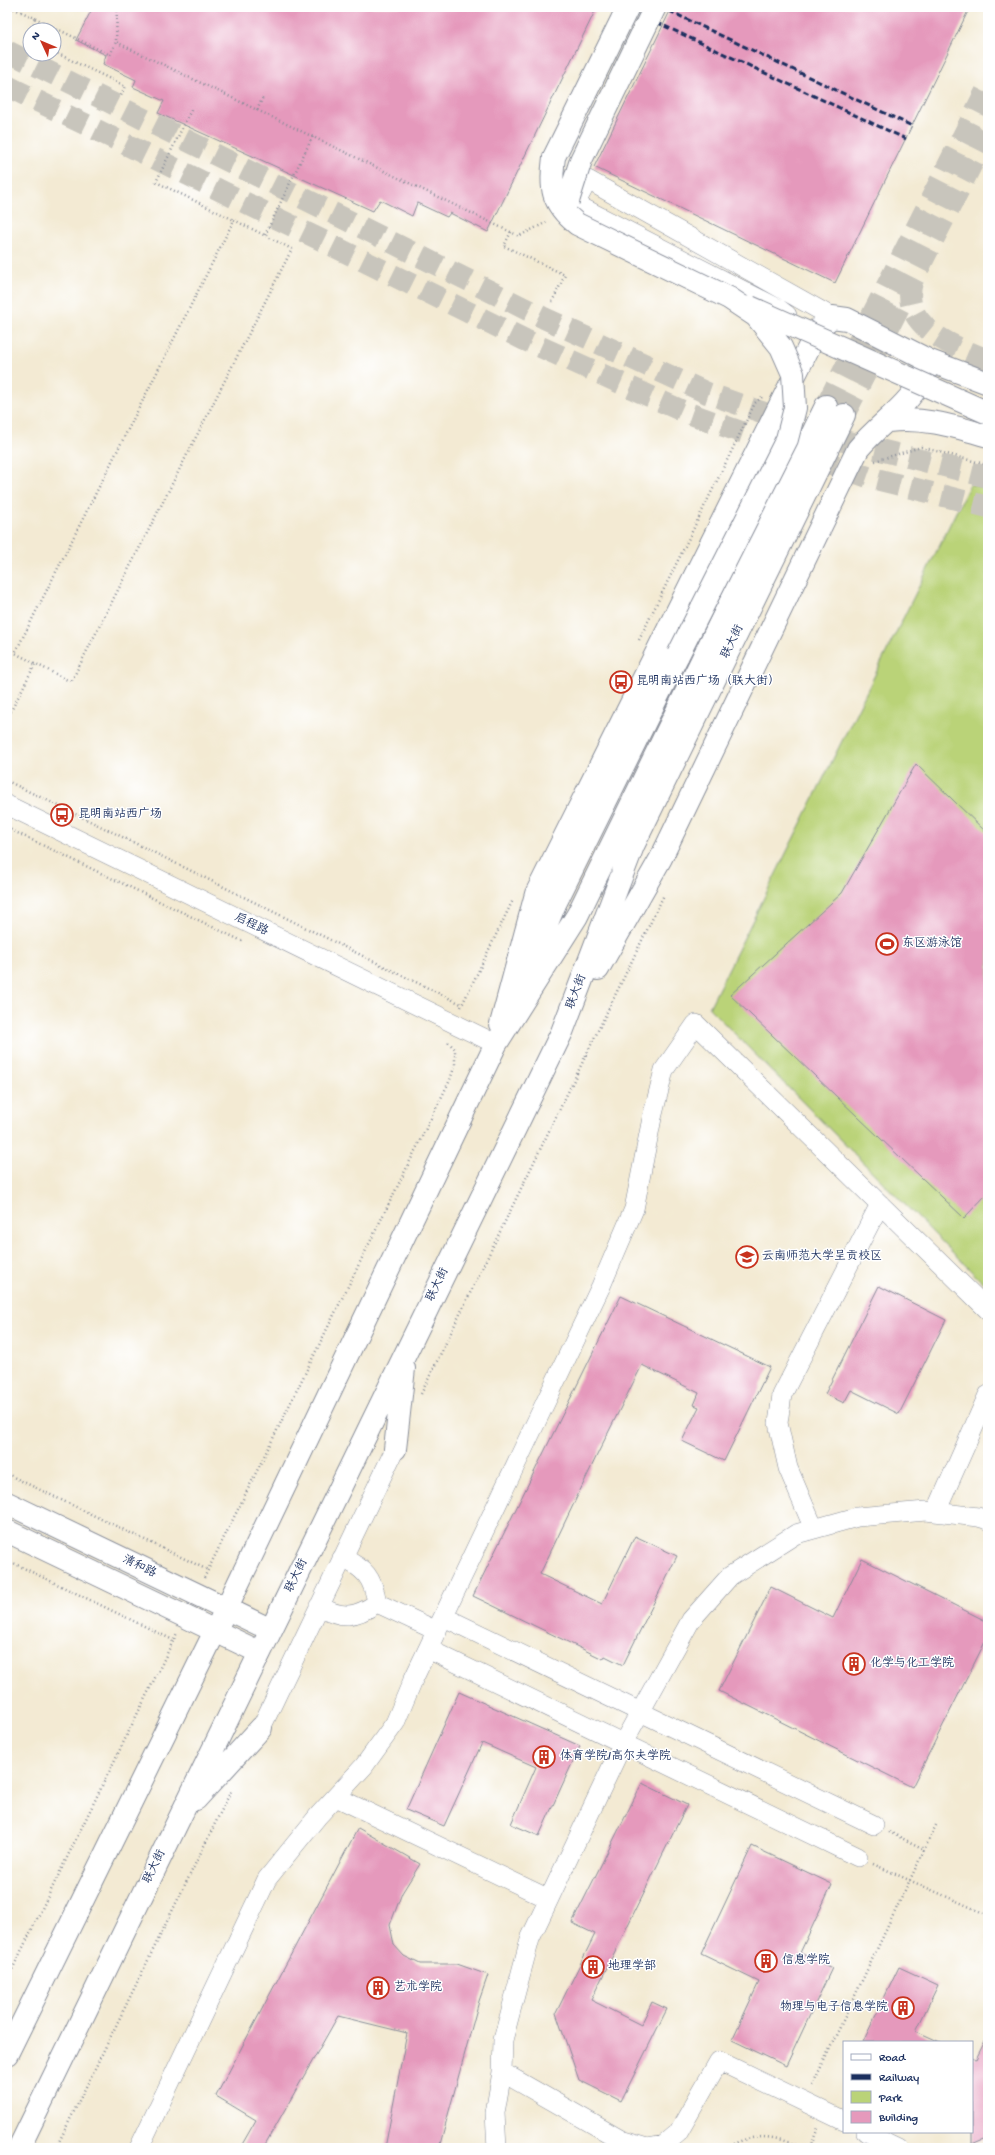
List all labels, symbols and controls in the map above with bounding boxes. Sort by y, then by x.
north arrow [22,22,62,62]
text: N [29,30,43,43]
street label: 联大街 [718,622,747,661]
bus stop icon: 昆明南站西广场（联大街） [608,669,634,695]
place label: 昆明南站西广场（联大街） [636,674,780,689]
bus stop icon: 昆明南站西广场 [49,802,75,828]
place label: 昆明南站西广场 [78,807,162,822]
street label: 启程路 [232,910,271,939]
sports icon: 东区游泳馆 [874,931,900,957]
place label: 东区游泳馆 [902,936,962,951]
street label: 联大街 [563,972,590,1011]
school or university icon: 云南师范大学呈贡校区 [734,1244,760,1270]
place label: 云南师范大学呈贡校区 [762,1249,882,1264]
street label: 联大街 [423,1265,452,1304]
street label: 清和路 [120,1552,159,1581]
street label: 联大街 [282,1556,311,1595]
building icon: 化学与化工学院 [841,1651,867,1677]
place label: 化学与化工学院 [870,1655,954,1671]
building icon: 体育学院/高尔夫学院 [531,1744,557,1770]
place label: 体育学院/高尔夫学院 [560,1748,671,1764]
street label: 联大街 [140,1847,169,1886]
building icon: 信息学院 [753,1948,779,1974]
place label: 信息学院 [782,1952,830,1968]
building icon: 地理学部 [580,1954,606,1980]
place label: 地理学部 [608,1959,656,1974]
building icon: 艺术学院 [365,1975,391,2001]
place label: 艺术学院 [394,1979,442,1995]
building icon: 物理与电子信息学院 [890,1995,916,2021]
place label: 物理与电子信息学院 [780,1999,888,2015]
legend [843,2041,973,2133]
text: Road [879,2052,906,2066]
text: Railway [879,2072,919,2086]
text: Park [878,2092,904,2106]
text: Building [878,2112,918,2126]

